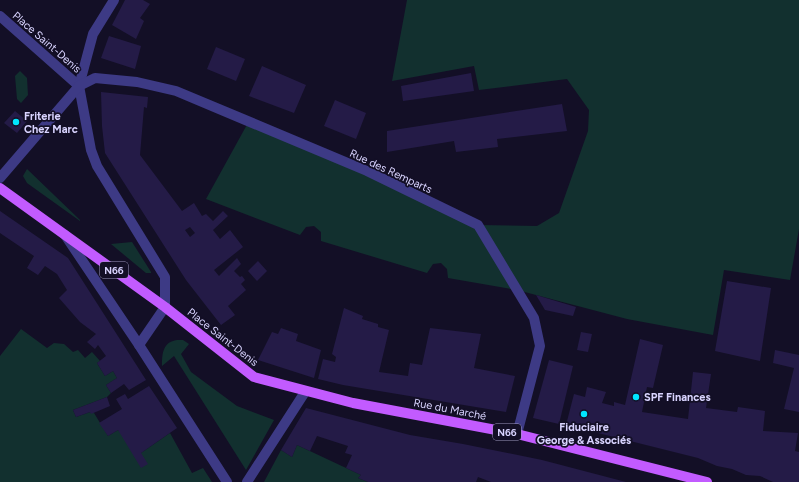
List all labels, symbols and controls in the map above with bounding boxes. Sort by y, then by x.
street label: Place Saint-Denis [10,9,83,76]
place label: Friterie Chez Marc [24,110,78,136]
marker: Friterie Chez Marc [11,117,21,127]
street label: Rue des Remparts [348,147,434,196]
road number: N66 [100,262,128,278]
street label: Place Saint-Denis [185,306,261,369]
place label: SPF Finances [644,391,711,404]
marker: SPF Finances [631,392,641,402]
street label: Rue du Marché [412,396,487,423]
marker: Fiduciaire George & Associés [579,409,589,419]
place label: Fiduciaire George & Associés [537,421,631,447]
road number: N66 [493,424,521,440]

